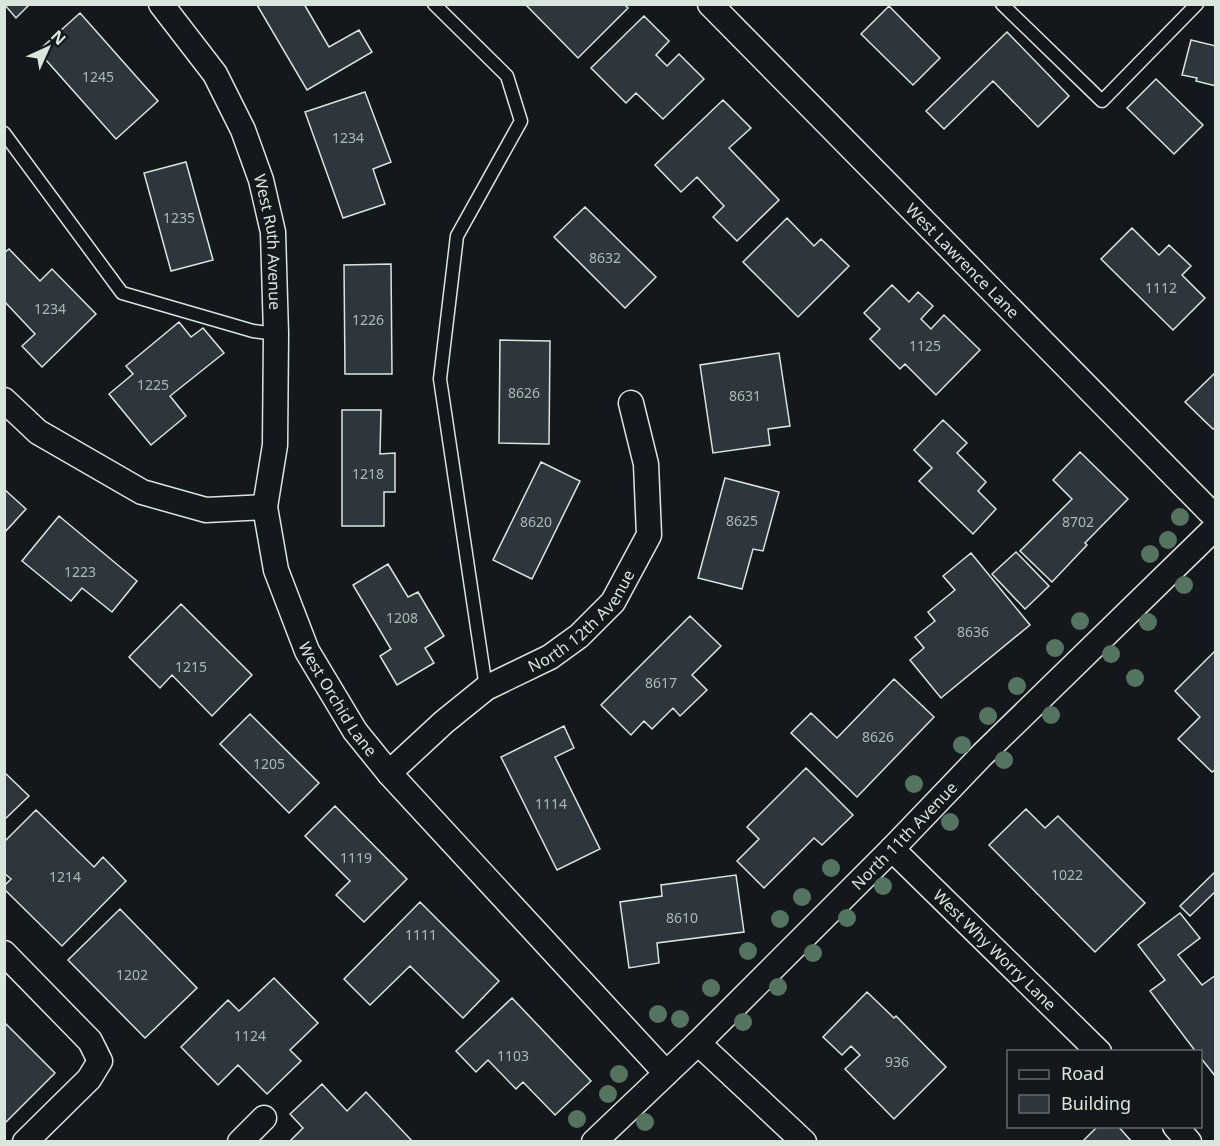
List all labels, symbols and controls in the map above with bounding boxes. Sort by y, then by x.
north arrow [18,18,78,78]
text: N [46,25,71,50]
house number: 1245 [82,67,114,86]
house number: 1234 [332,128,364,147]
street label: West Ruth Avenue [249,172,286,310]
street label: West Lawrence Lane [901,198,1024,323]
house number: 1235 [163,208,195,227]
house number: 8632 [589,248,621,267]
house number: 1112 [1145,278,1177,297]
house number: 1234 [34,299,66,318]
house number: 1226 [352,310,384,329]
house number: 1125 [909,336,941,355]
house number: 1225 [137,375,169,394]
house number: 8626 [508,383,540,402]
house number: 8631 [729,386,761,405]
house number: 1218 [352,464,384,483]
house number: 8625 [726,511,758,530]
house number: 8620 [520,512,552,531]
house number: 8702 [1062,512,1094,531]
house number: 1223 [64,562,96,581]
street label: North 12th Avenue [524,566,639,677]
house number: 1208 [386,608,418,627]
house number: 8636 [957,622,989,641]
street label: West Orchid Lane [293,639,382,761]
house number: 1215 [175,657,207,676]
house number: 8617 [645,673,677,692]
house number: 8626 [862,727,894,746]
house number: 1205 [253,754,285,773]
street label: North 11th Avenue [847,777,962,894]
house number: 1114 [535,794,567,813]
house number: 1119 [340,848,372,867]
house number: 1022 [1051,865,1083,884]
house number: 1214 [49,867,81,886]
street label: West Why Worry Lane [928,884,1061,1015]
house number: 8610 [666,908,698,927]
house number: 1111 [405,925,437,944]
house number: 1202 [116,965,148,984]
house number: 1124 [234,1026,266,1045]
house number: 1103 [497,1046,529,1065]
legend [1007,1050,1202,1128]
house number: 936 [885,1052,909,1071]
text: Road [1061,1061,1104,1085]
text: Building [1061,1091,1131,1115]

